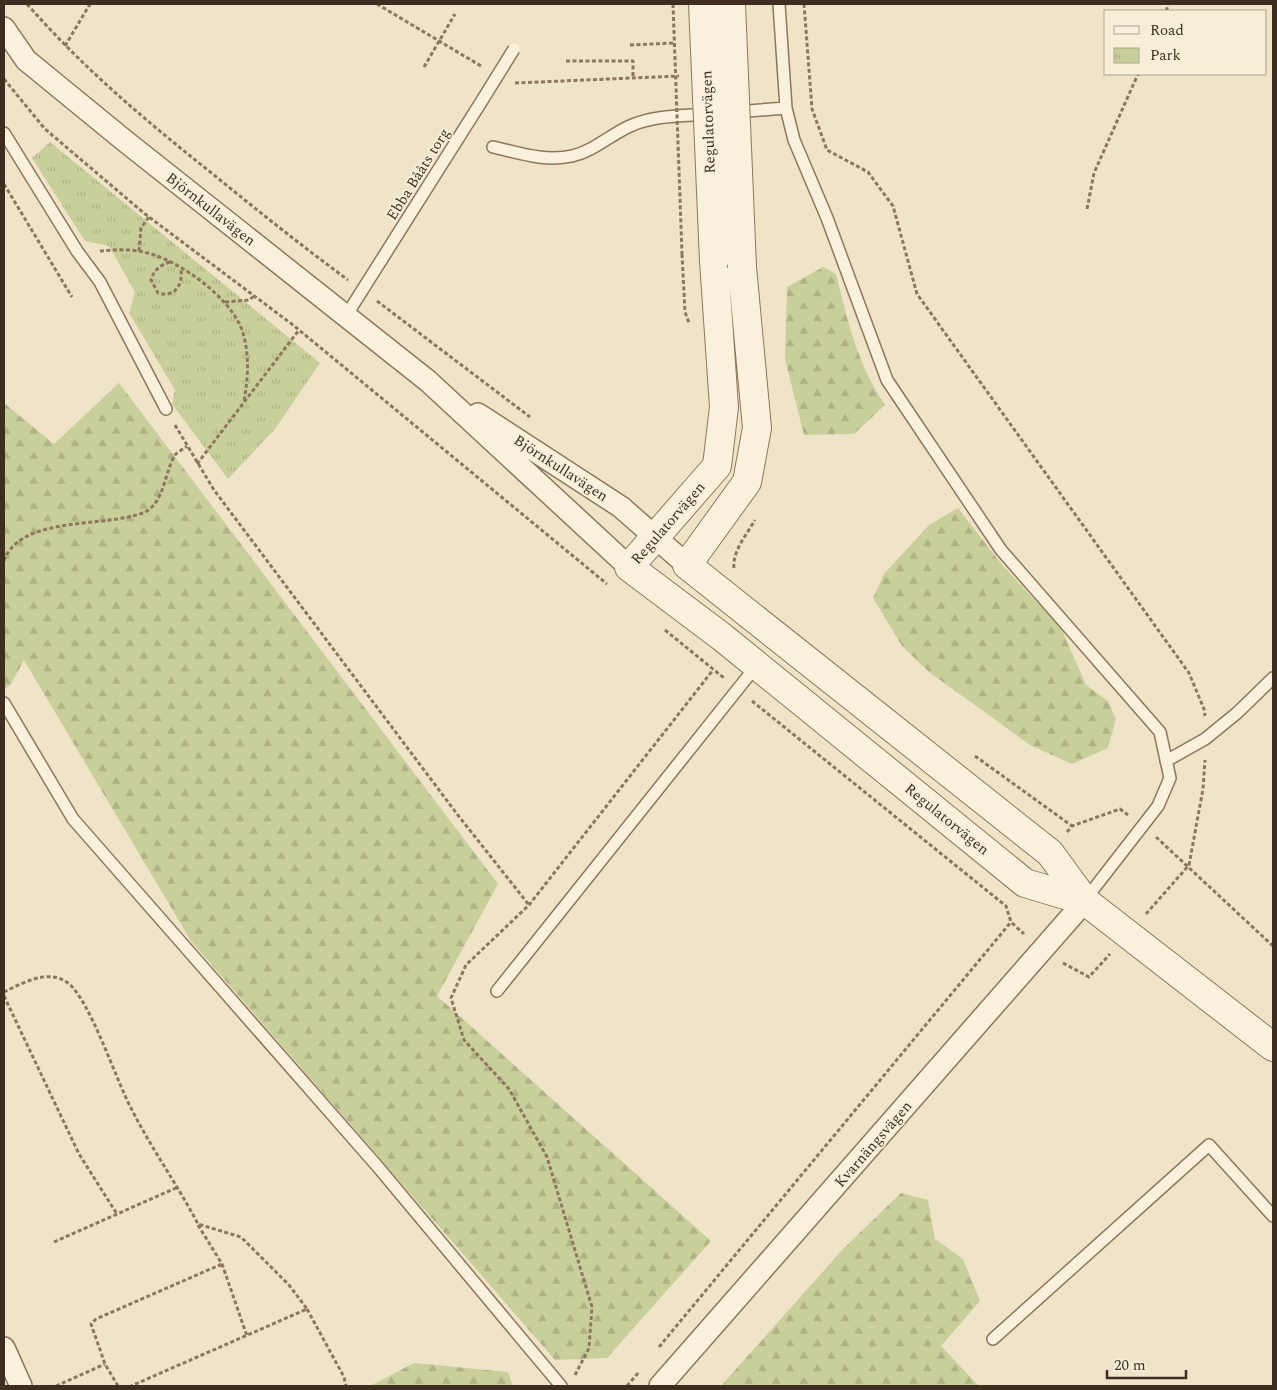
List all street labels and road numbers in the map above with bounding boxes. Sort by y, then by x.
street label: Regulatorvägen [695,70,722,174]
street label: Ebba Bååts torg [381,124,456,225]
street label: Björnkullavägen [161,167,261,252]
street label: Björnkullavägen [509,429,613,508]
street label: Regulatorvägen [626,477,711,570]
street label: Regulatorvägen [899,778,994,861]
street label: Kvarnängsvägen [829,1096,918,1193]

